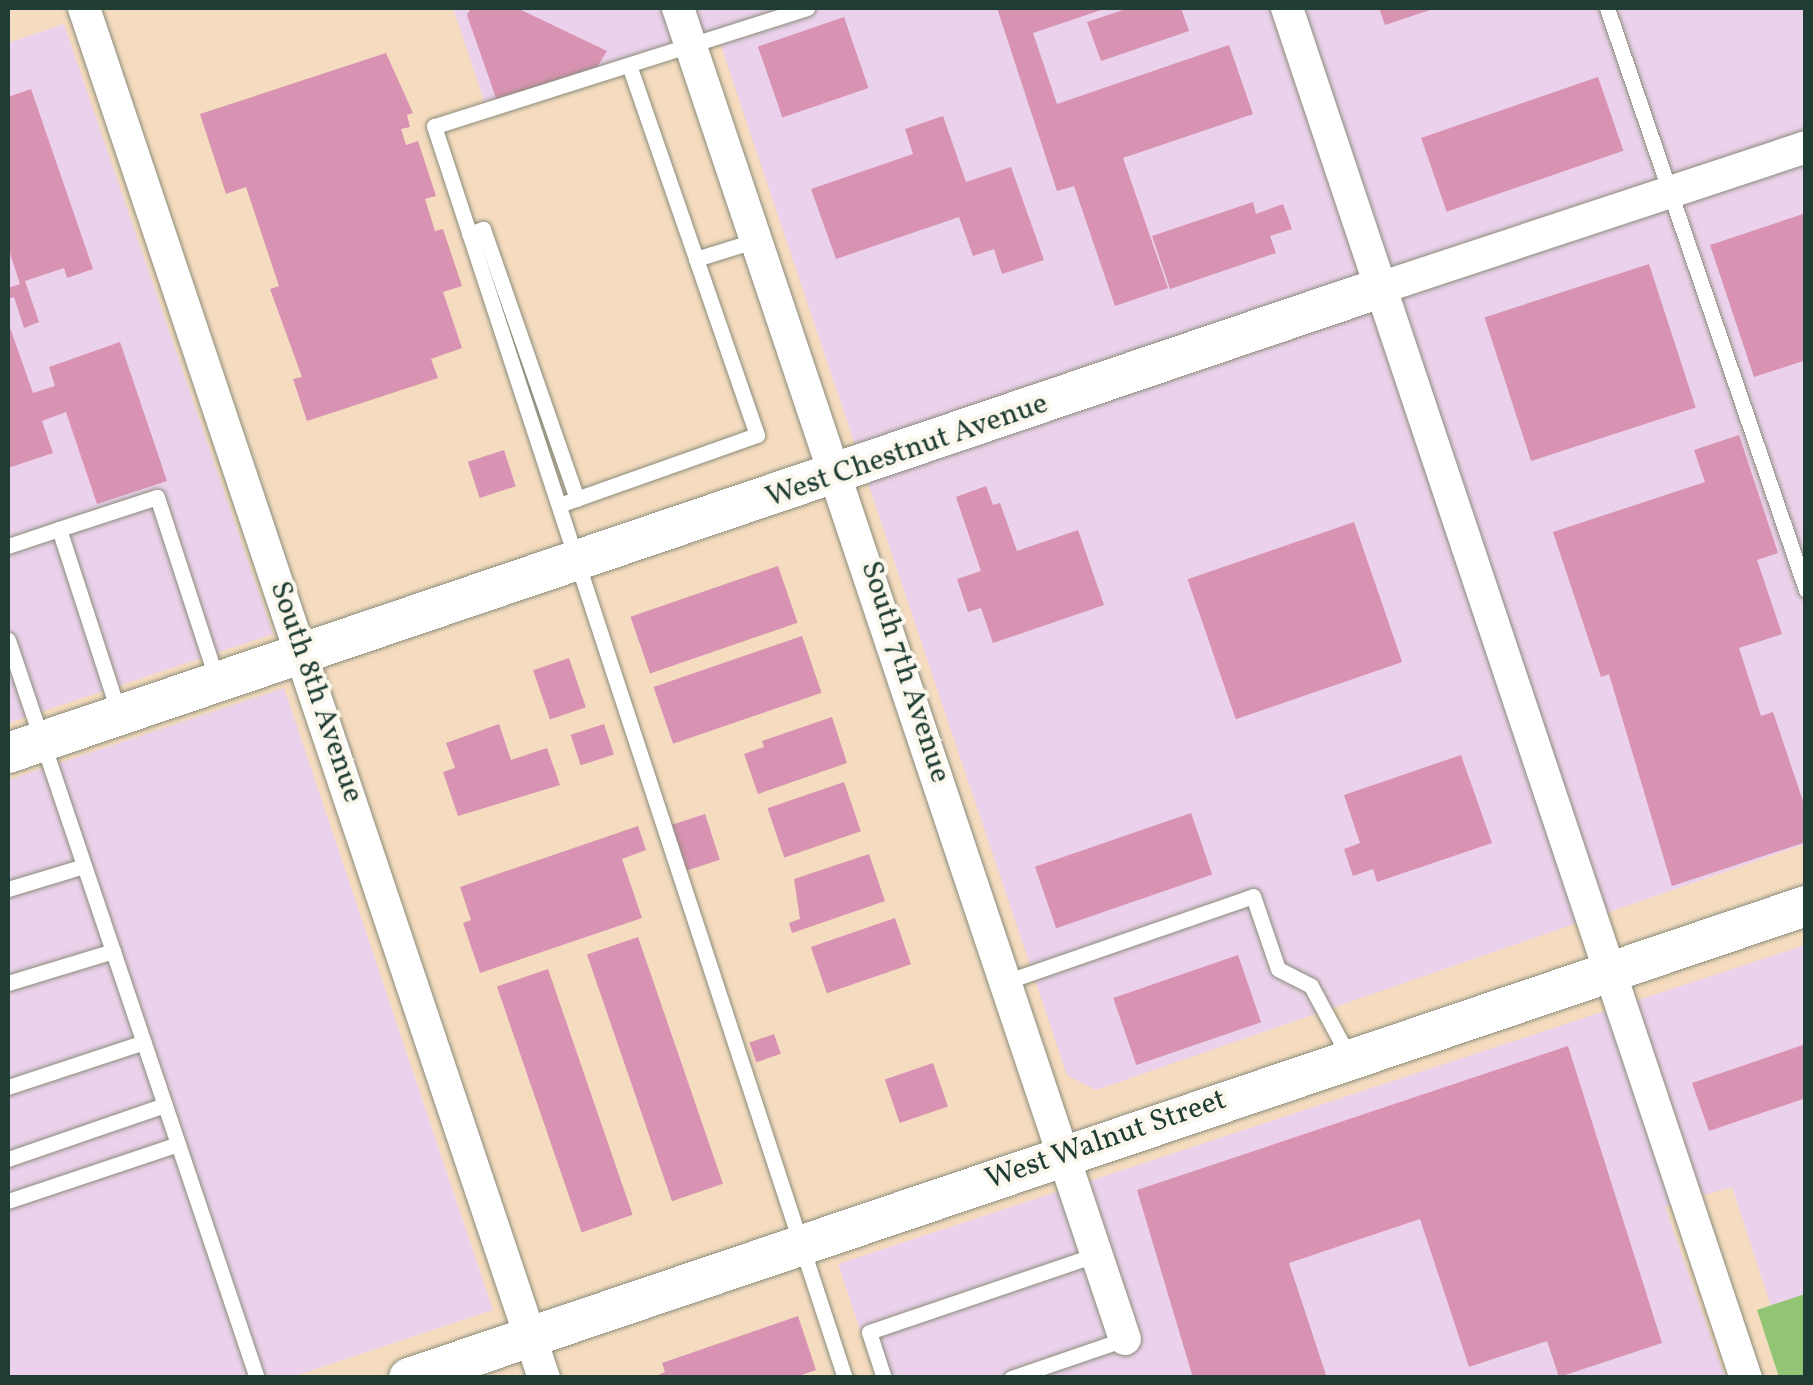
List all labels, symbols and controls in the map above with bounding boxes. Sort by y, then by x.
street label: West Chestnut Avenue [761,386,1053,516]
street label: South 7th Avenue [852,557,958,787]
street label: South 8th Avenue [261,577,371,807]
street label: West Walnut Street [980,1082,1232,1198]

